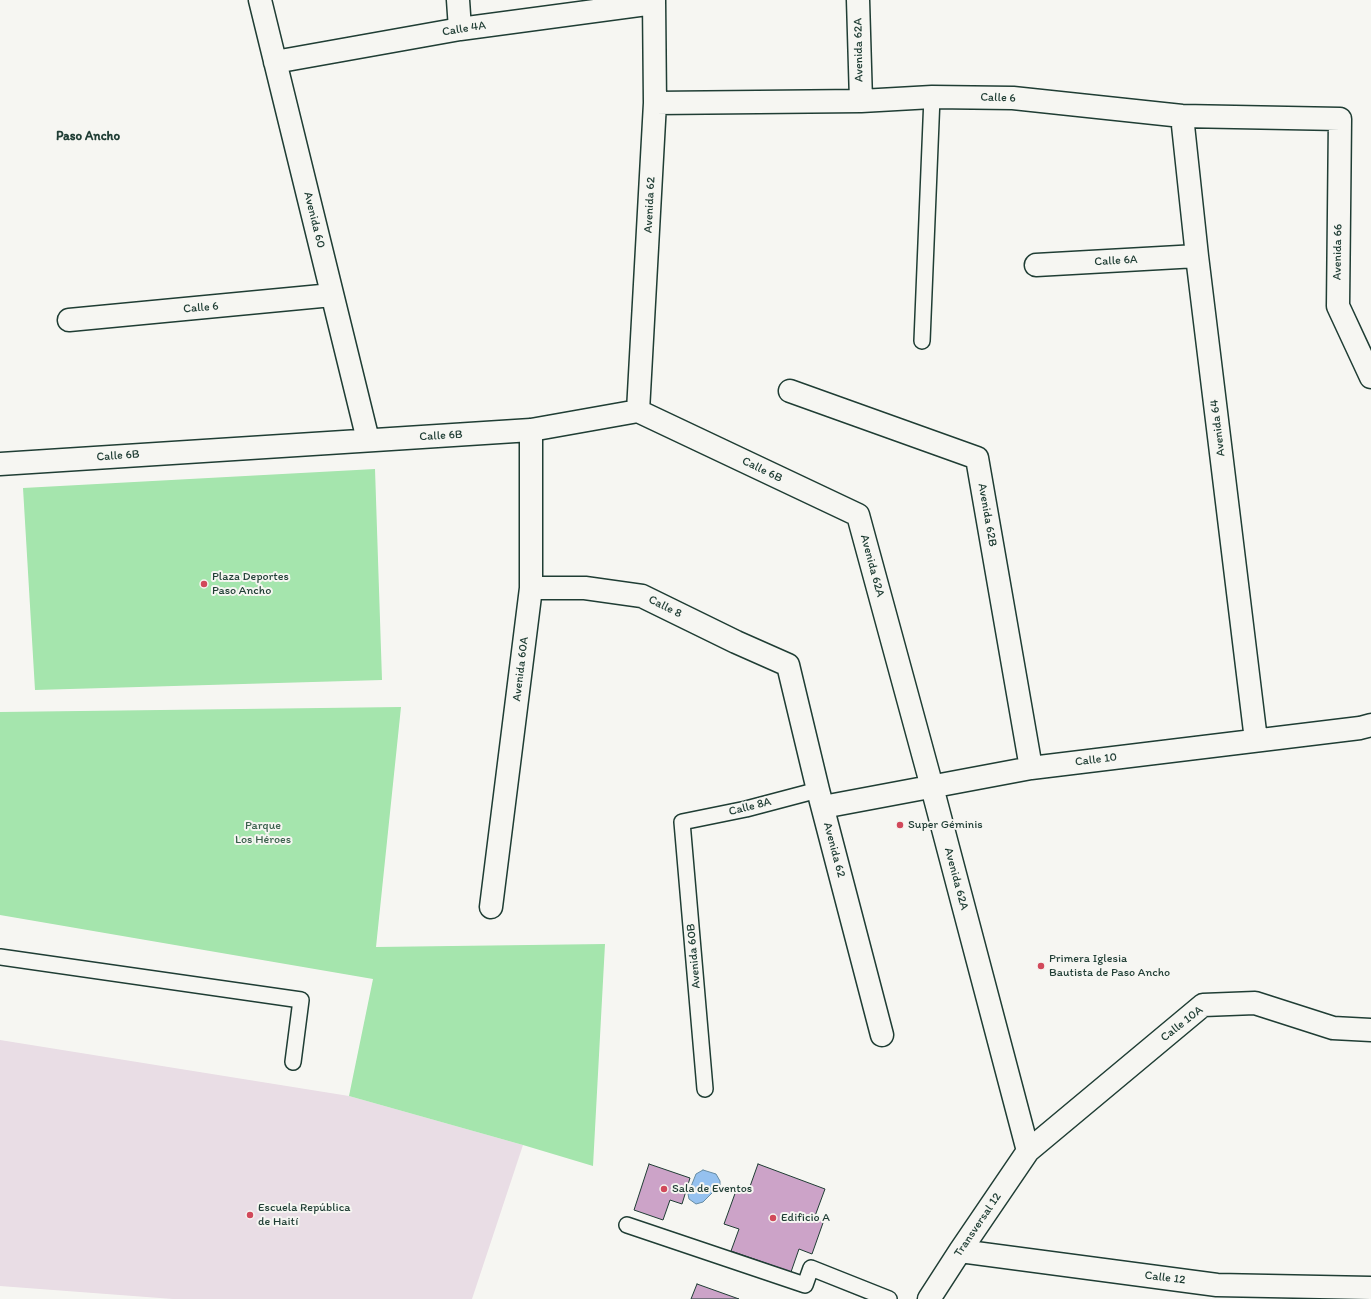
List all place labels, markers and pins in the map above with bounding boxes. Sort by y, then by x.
place label: Plaza Deportes Paso Ancho [212,570,289,598]
marker: Plaza Deportes Paso Ancho [199,579,209,589]
place label: Super Géminis [908,818,983,832]
marker: Super Géminis [895,820,905,830]
place label: Primera Iglesia Bautista de Paso Ancho [1049,952,1170,980]
marker: Primera Iglesia Bautista de Paso Ancho [1036,961,1046,971]
place label: Sala de Eventos [672,1182,752,1196]
marker: Sala de Eventos [659,1184,669,1194]
place label: Escuela República de Haití [258,1201,351,1229]
marker: Escuela República de Haití [245,1210,255,1220]
place label: Edificio A [781,1211,830,1225]
marker: Edificio A [768,1213,778,1223]

